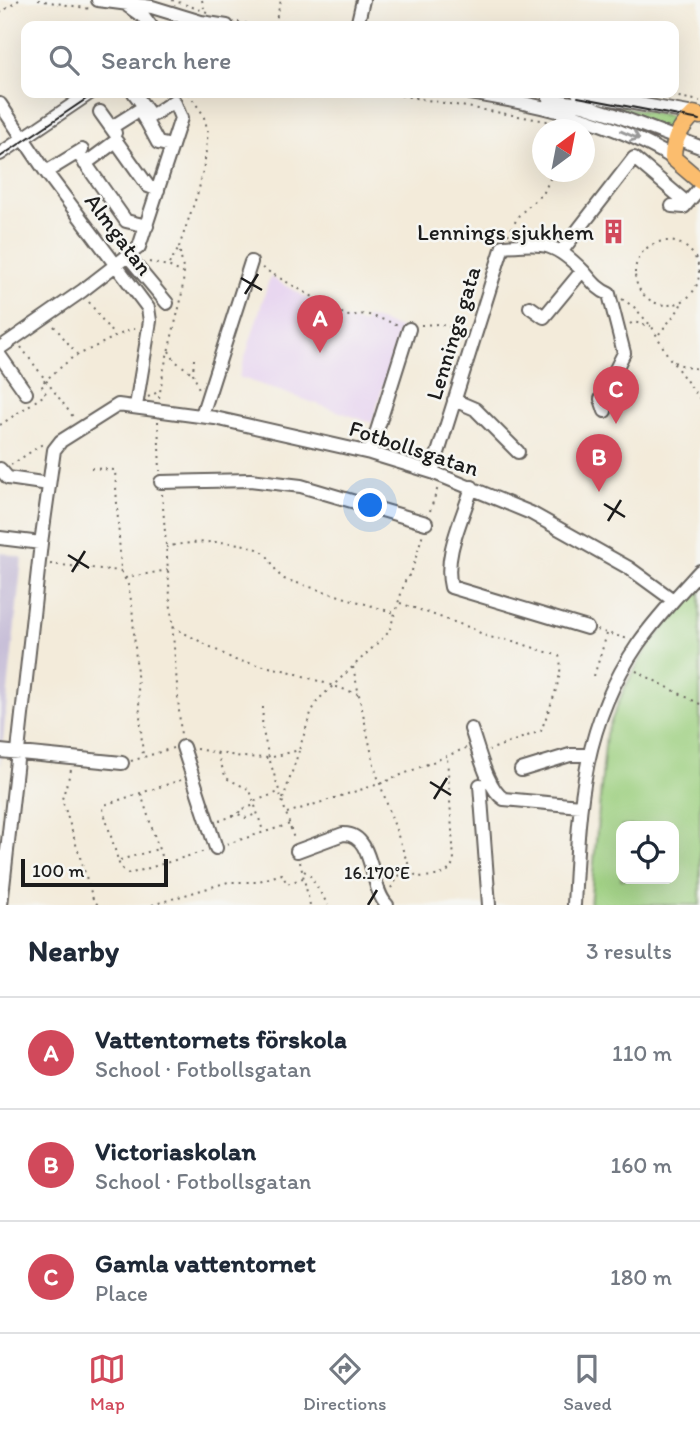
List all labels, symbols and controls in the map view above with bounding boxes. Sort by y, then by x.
search box [21,21,679,98]
icon: search [45,41,83,79]
text: Search here [101,44,231,76]
north arrow [532,119,595,182]
one-way arrow [619,129,640,142]
street label: Almgatan [79,187,159,281]
place label: Lennings sjukhem [417,218,594,246]
building icon: Lennings sjukhem [600,218,628,246]
street label: Lennings gata [419,263,487,403]
pin: A [297,295,343,353]
pin: C [593,366,639,424]
street label: Fotbollsgatan [346,414,482,482]
pin: B [576,434,622,492]
your location [353,488,387,522]
map controls [616,821,679,884]
button: locate [616,821,679,884]
scale bar [21,856,168,888]
text: 100 m [32,859,84,882]
text: 16.170°E [344,862,410,884]
text: Nearby [28,932,119,969]
text: 3 results [586,937,672,965]
text: Vattentornets förskola [95,1023,347,1055]
text: A [44,1039,58,1067]
text: 110 m [612,1039,672,1067]
text: School · Fotbollsgatan [95,1055,311,1083]
text: Victoriaskolan [95,1135,256,1167]
text: B [44,1151,58,1179]
text: 160 m [610,1151,672,1179]
text: School · Fotbollsgatan [95,1167,311,1195]
text: Gamla vattentornet [95,1247,316,1279]
text: C [44,1263,58,1291]
text: 180 m [610,1263,672,1291]
text: Place [95,1279,148,1307]
tab: Map [88,1350,126,1415]
tab: Directions [303,1350,387,1415]
tab: Saved [563,1350,612,1415]

